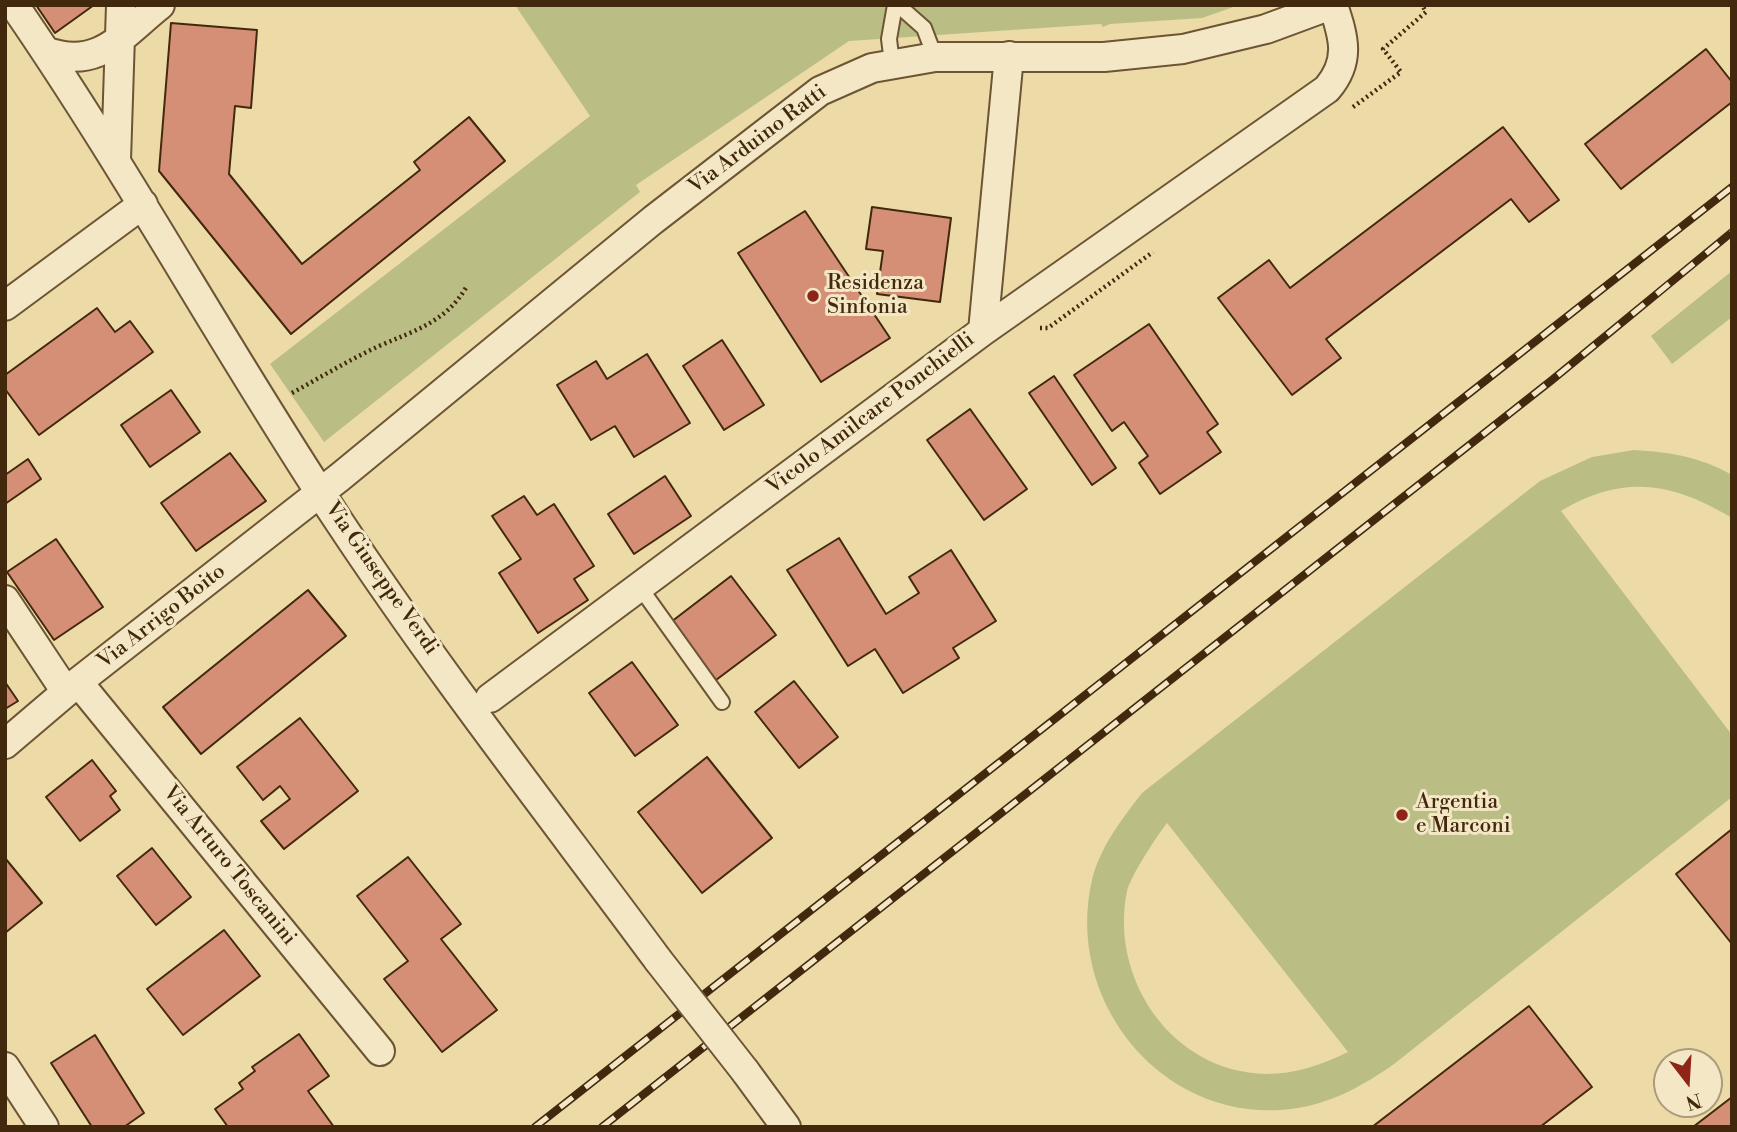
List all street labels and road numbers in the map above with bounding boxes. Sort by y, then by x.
street label: Via Arduino Ratti [684,80,832,200]
street label: Vicolo Amilcare Ponchielli [762,328,980,500]
street label: Via Giuseppe Verdi [319,498,443,660]
street label: Via Arrigo Boito [93,559,231,675]
street label: Via Arturo Toscanini [157,781,301,951]

